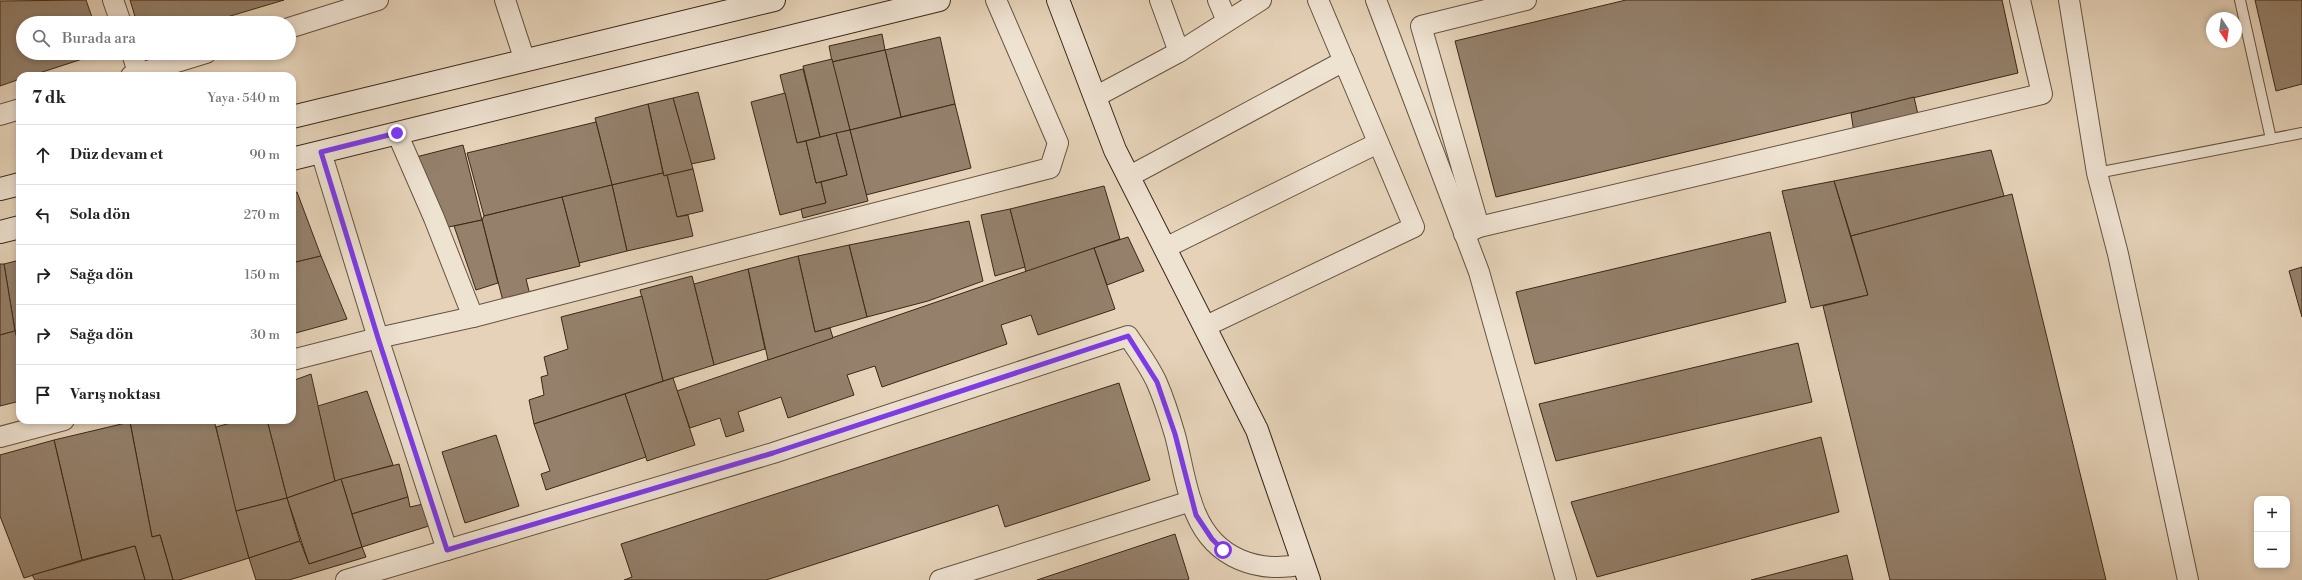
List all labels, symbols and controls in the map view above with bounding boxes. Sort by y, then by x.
north arrow [2206,12,2242,48]
search box [16,16,296,60]
icon: search [30,27,52,49]
text: Burada ara [62,29,136,48]
text: 7 dk [32,87,66,109]
text: Yaya · 540 m [207,90,280,106]
route end [388,124,406,142]
icon: ahead [32,144,54,166]
text: Düz devam et [70,145,163,164]
text: 90 m [249,147,280,163]
icon: left [32,204,54,226]
text: Sola dön [70,205,130,224]
text: 270 m [244,207,280,223]
icon: right [32,264,54,286]
text: Sağa dön [70,265,133,284]
text: 150 m [245,267,280,283]
icon: right [32,324,54,346]
text: Sağa dön [70,325,133,344]
text: 30 m [250,327,280,343]
icon: arrive [32,384,54,406]
text: Varış noktası [70,385,161,404]
map controls [2254,496,2290,568]
button: + [2254,496,2290,532]
button: − [2254,532,2290,568]
route start [1214,541,1232,559]

